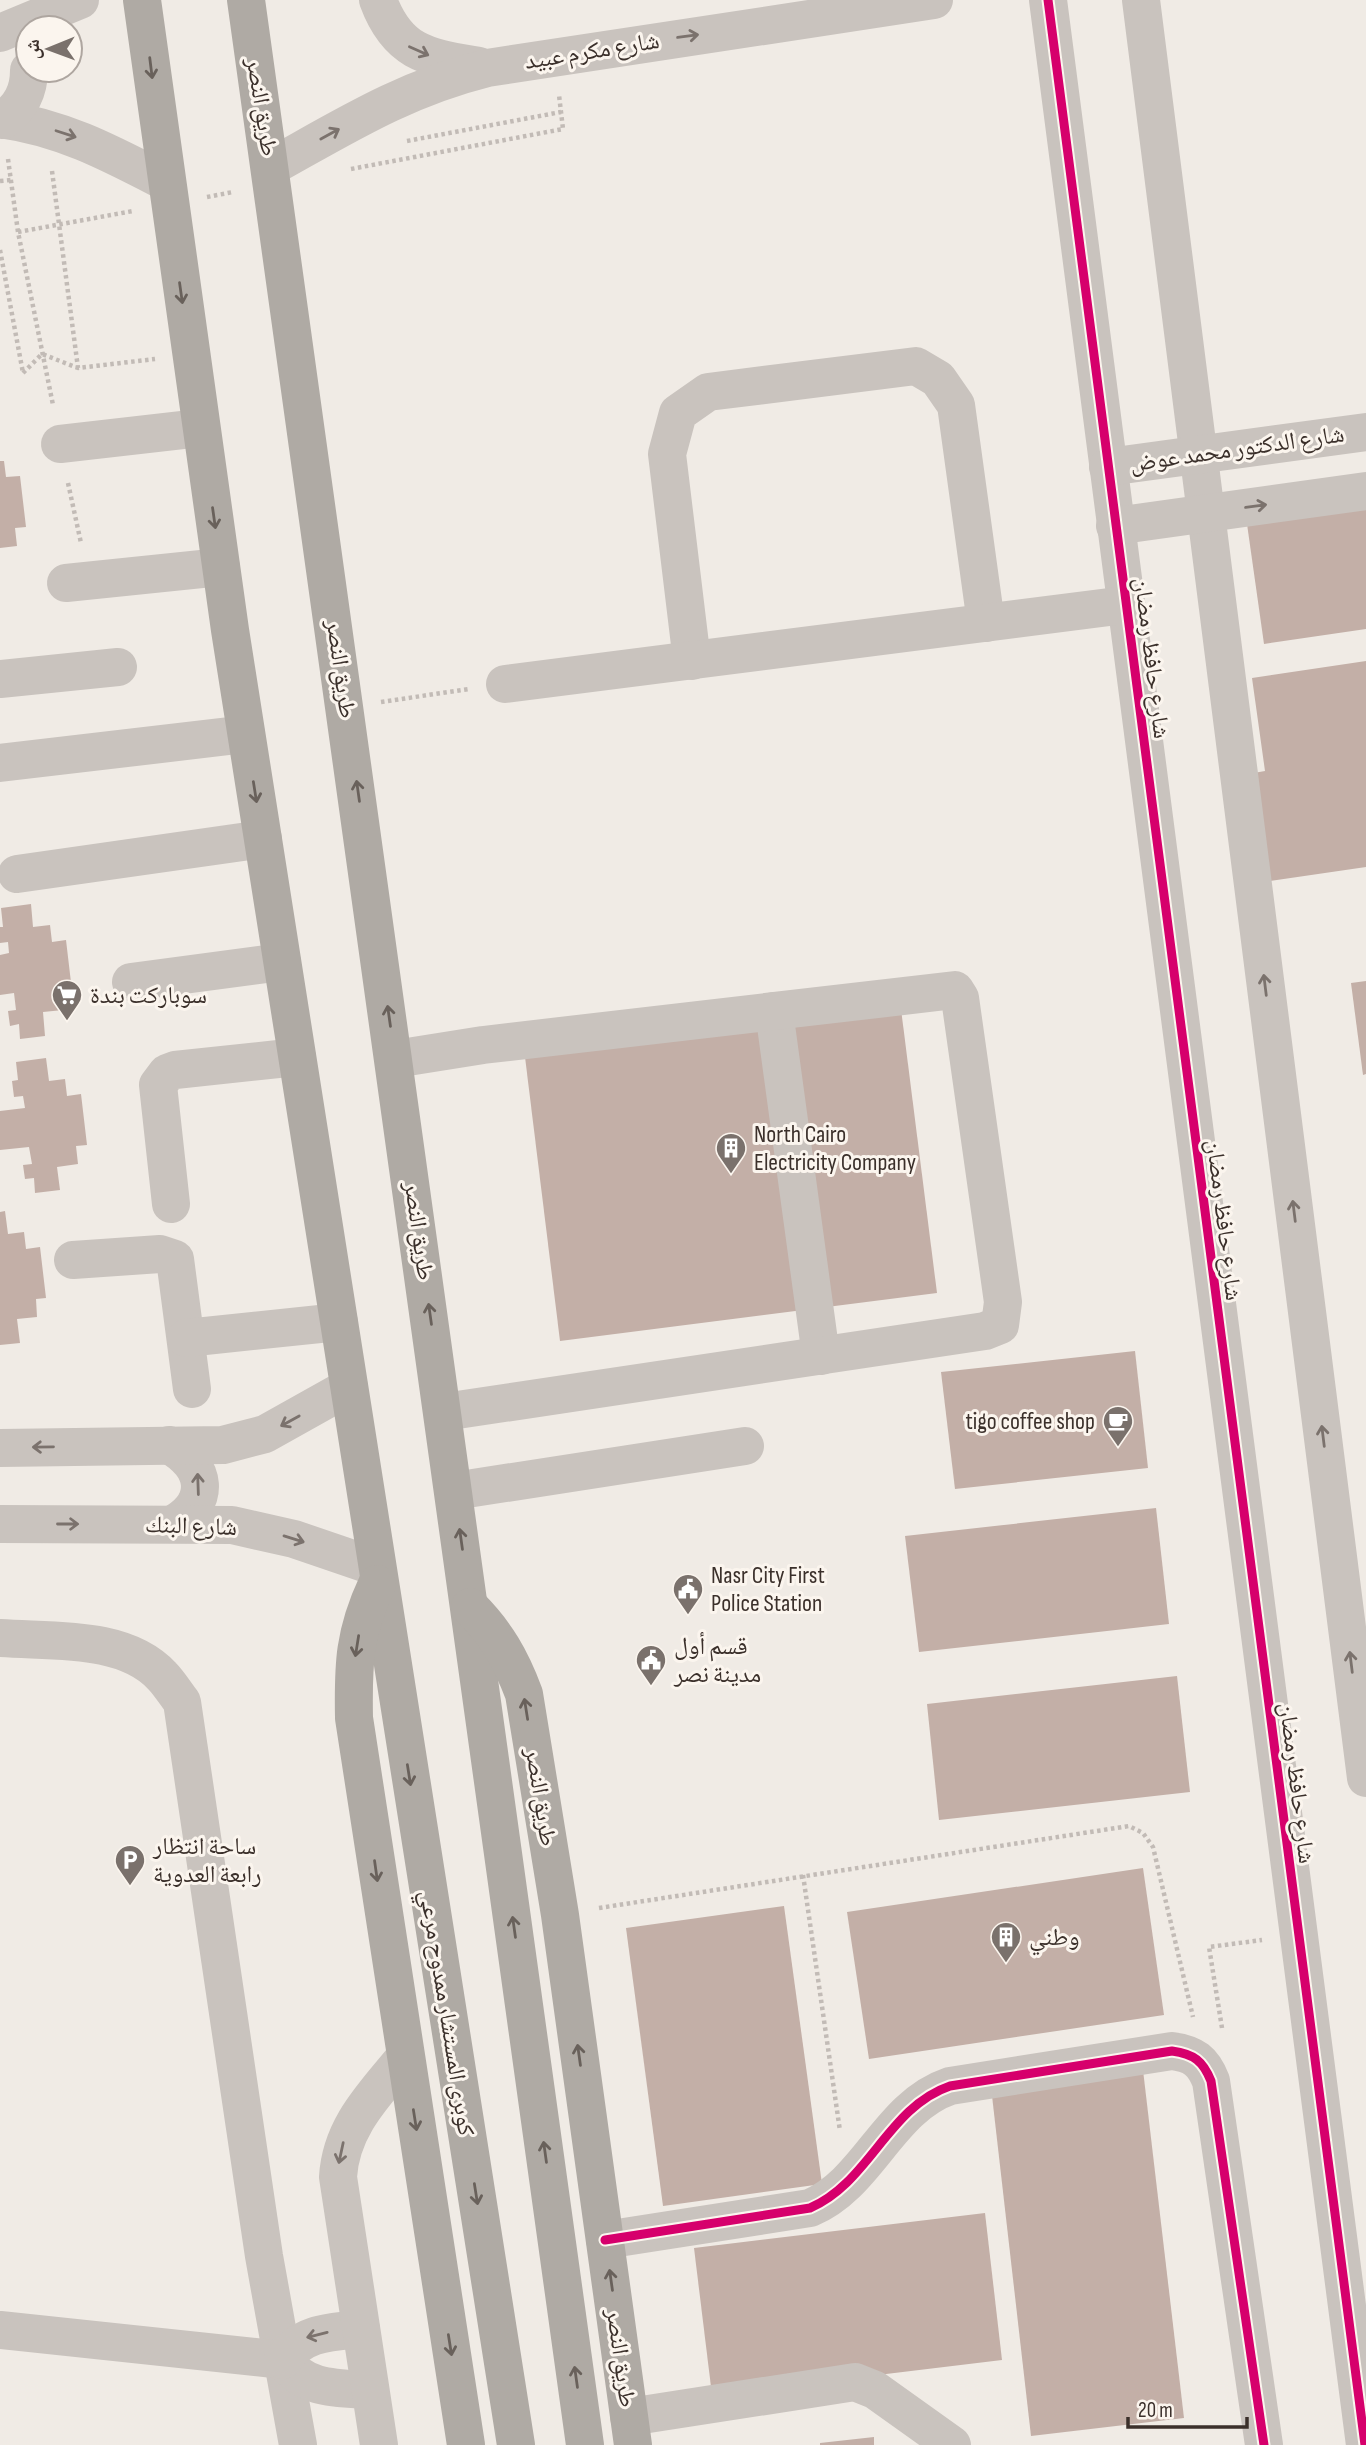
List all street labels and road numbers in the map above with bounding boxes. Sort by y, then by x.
street label: شارع مكرم عبيد [523,26,661,77]
street label: طريق النصر [240,55,284,158]
street label: شارع الدكتور محمد عوض [1128,420,1346,478]
street label: شارع حافظ رمضان [1128,576,1176,740]
street label: طريق النصر [320,617,362,720]
street label: شارع حافظ رمضان [1200,1138,1248,1302]
street label: طريق النصر [398,1179,440,1282]
street label: شارع البنك [145,1510,237,1542]
street label: شارع حافظ رمضان [1273,1701,1321,1865]
street label: طريق النصر [519,1745,563,1848]
street label: كوبرى المستشار ممدوح مرعي [409,1888,481,2139]
street label: طريق النصر [600,2306,642,2409]

